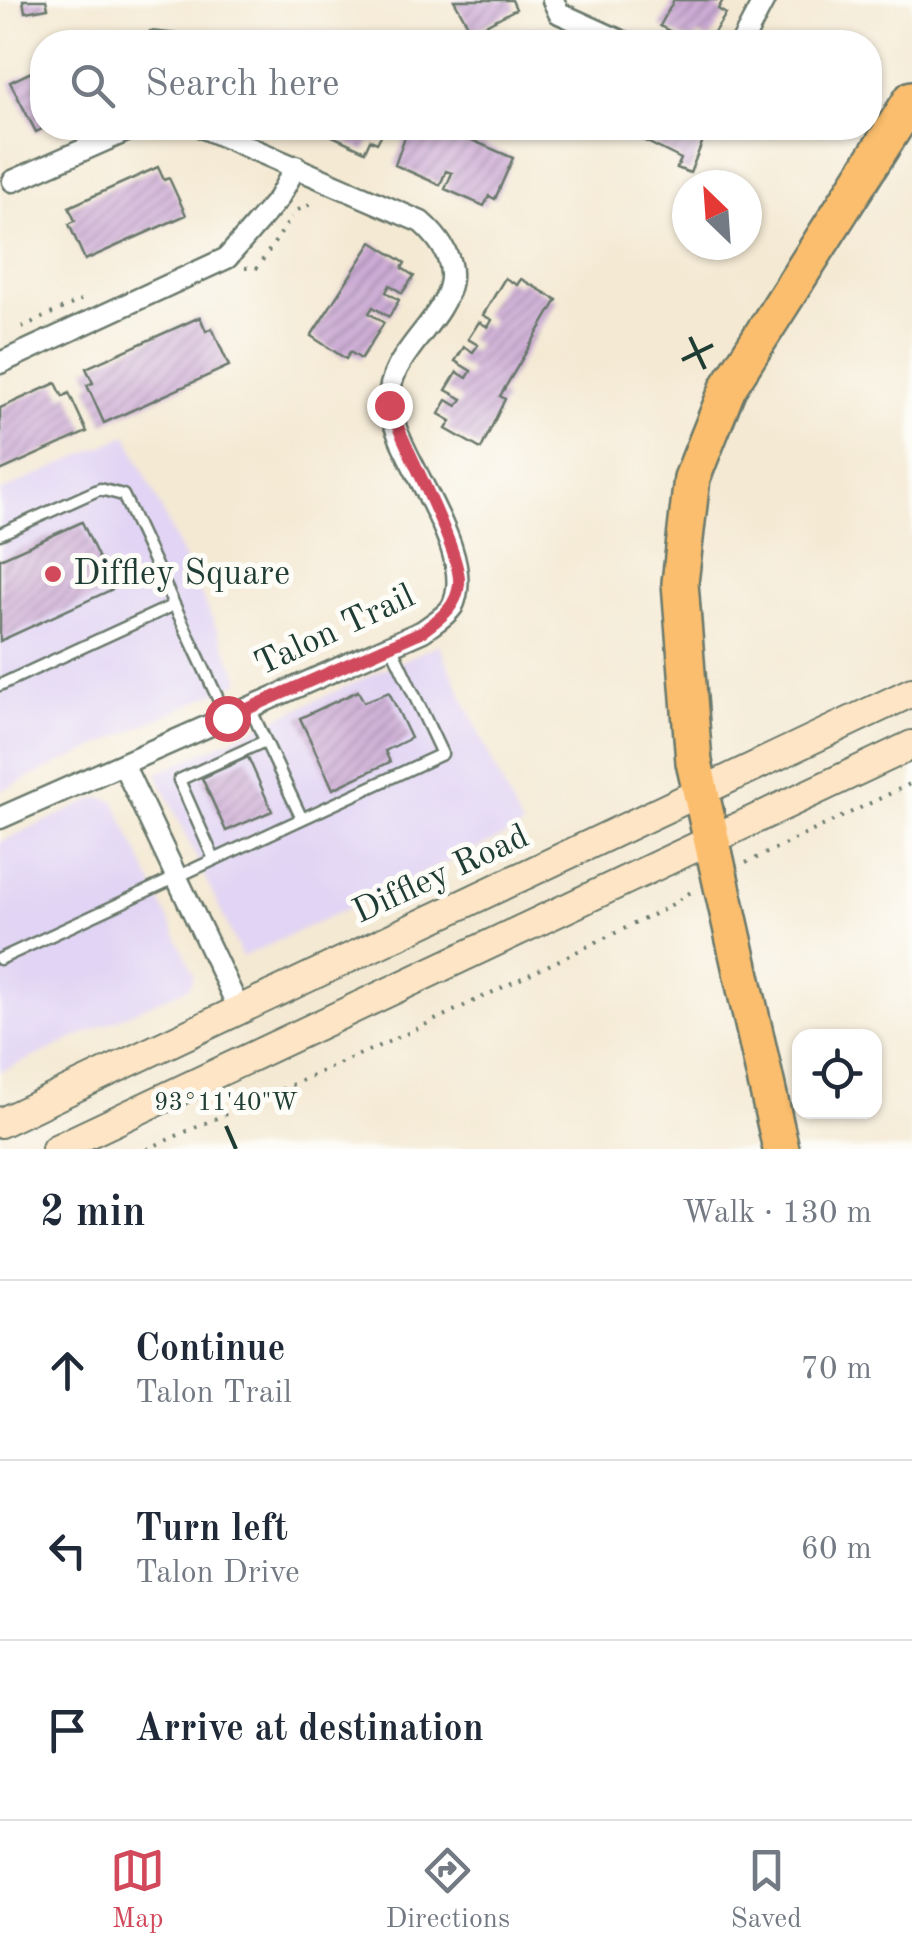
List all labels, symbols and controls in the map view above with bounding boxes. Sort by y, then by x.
search box [30,30,882,140]
icon: search [65,58,120,113]
text: Search here [145,66,340,104]
north arrow [672,170,762,260]
route end [367,383,413,429]
place label: Diffley Square [73,557,290,592]
marker: Diffley Square [42,563,64,585]
street label: Talon Trail [250,579,420,683]
route start [205,696,251,742]
street label: Diffley Road [348,819,534,931]
map controls [792,1029,882,1119]
button: locate [792,1029,882,1119]
text: 93°11'40"W [154,1091,298,1116]
text: 2 min [40,1193,146,1235]
text: Walk · 130 m [682,1198,872,1230]
text: Continue [135,1331,285,1369]
icon: ahead [40,1343,95,1398]
text: 70 m [801,1354,872,1386]
text: Talon Trail [135,1378,292,1410]
text: Turn left [135,1511,288,1549]
icon: left [40,1523,95,1578]
text: 60 m [801,1534,872,1566]
text: Talon Drive [135,1558,300,1590]
icon: arrive [40,1703,95,1758]
text: Arrive at destination [135,1711,484,1749]
tab: Map [110,1843,165,1938]
tab: Directions [386,1843,510,1938]
tab: Saved [730,1843,802,1938]

